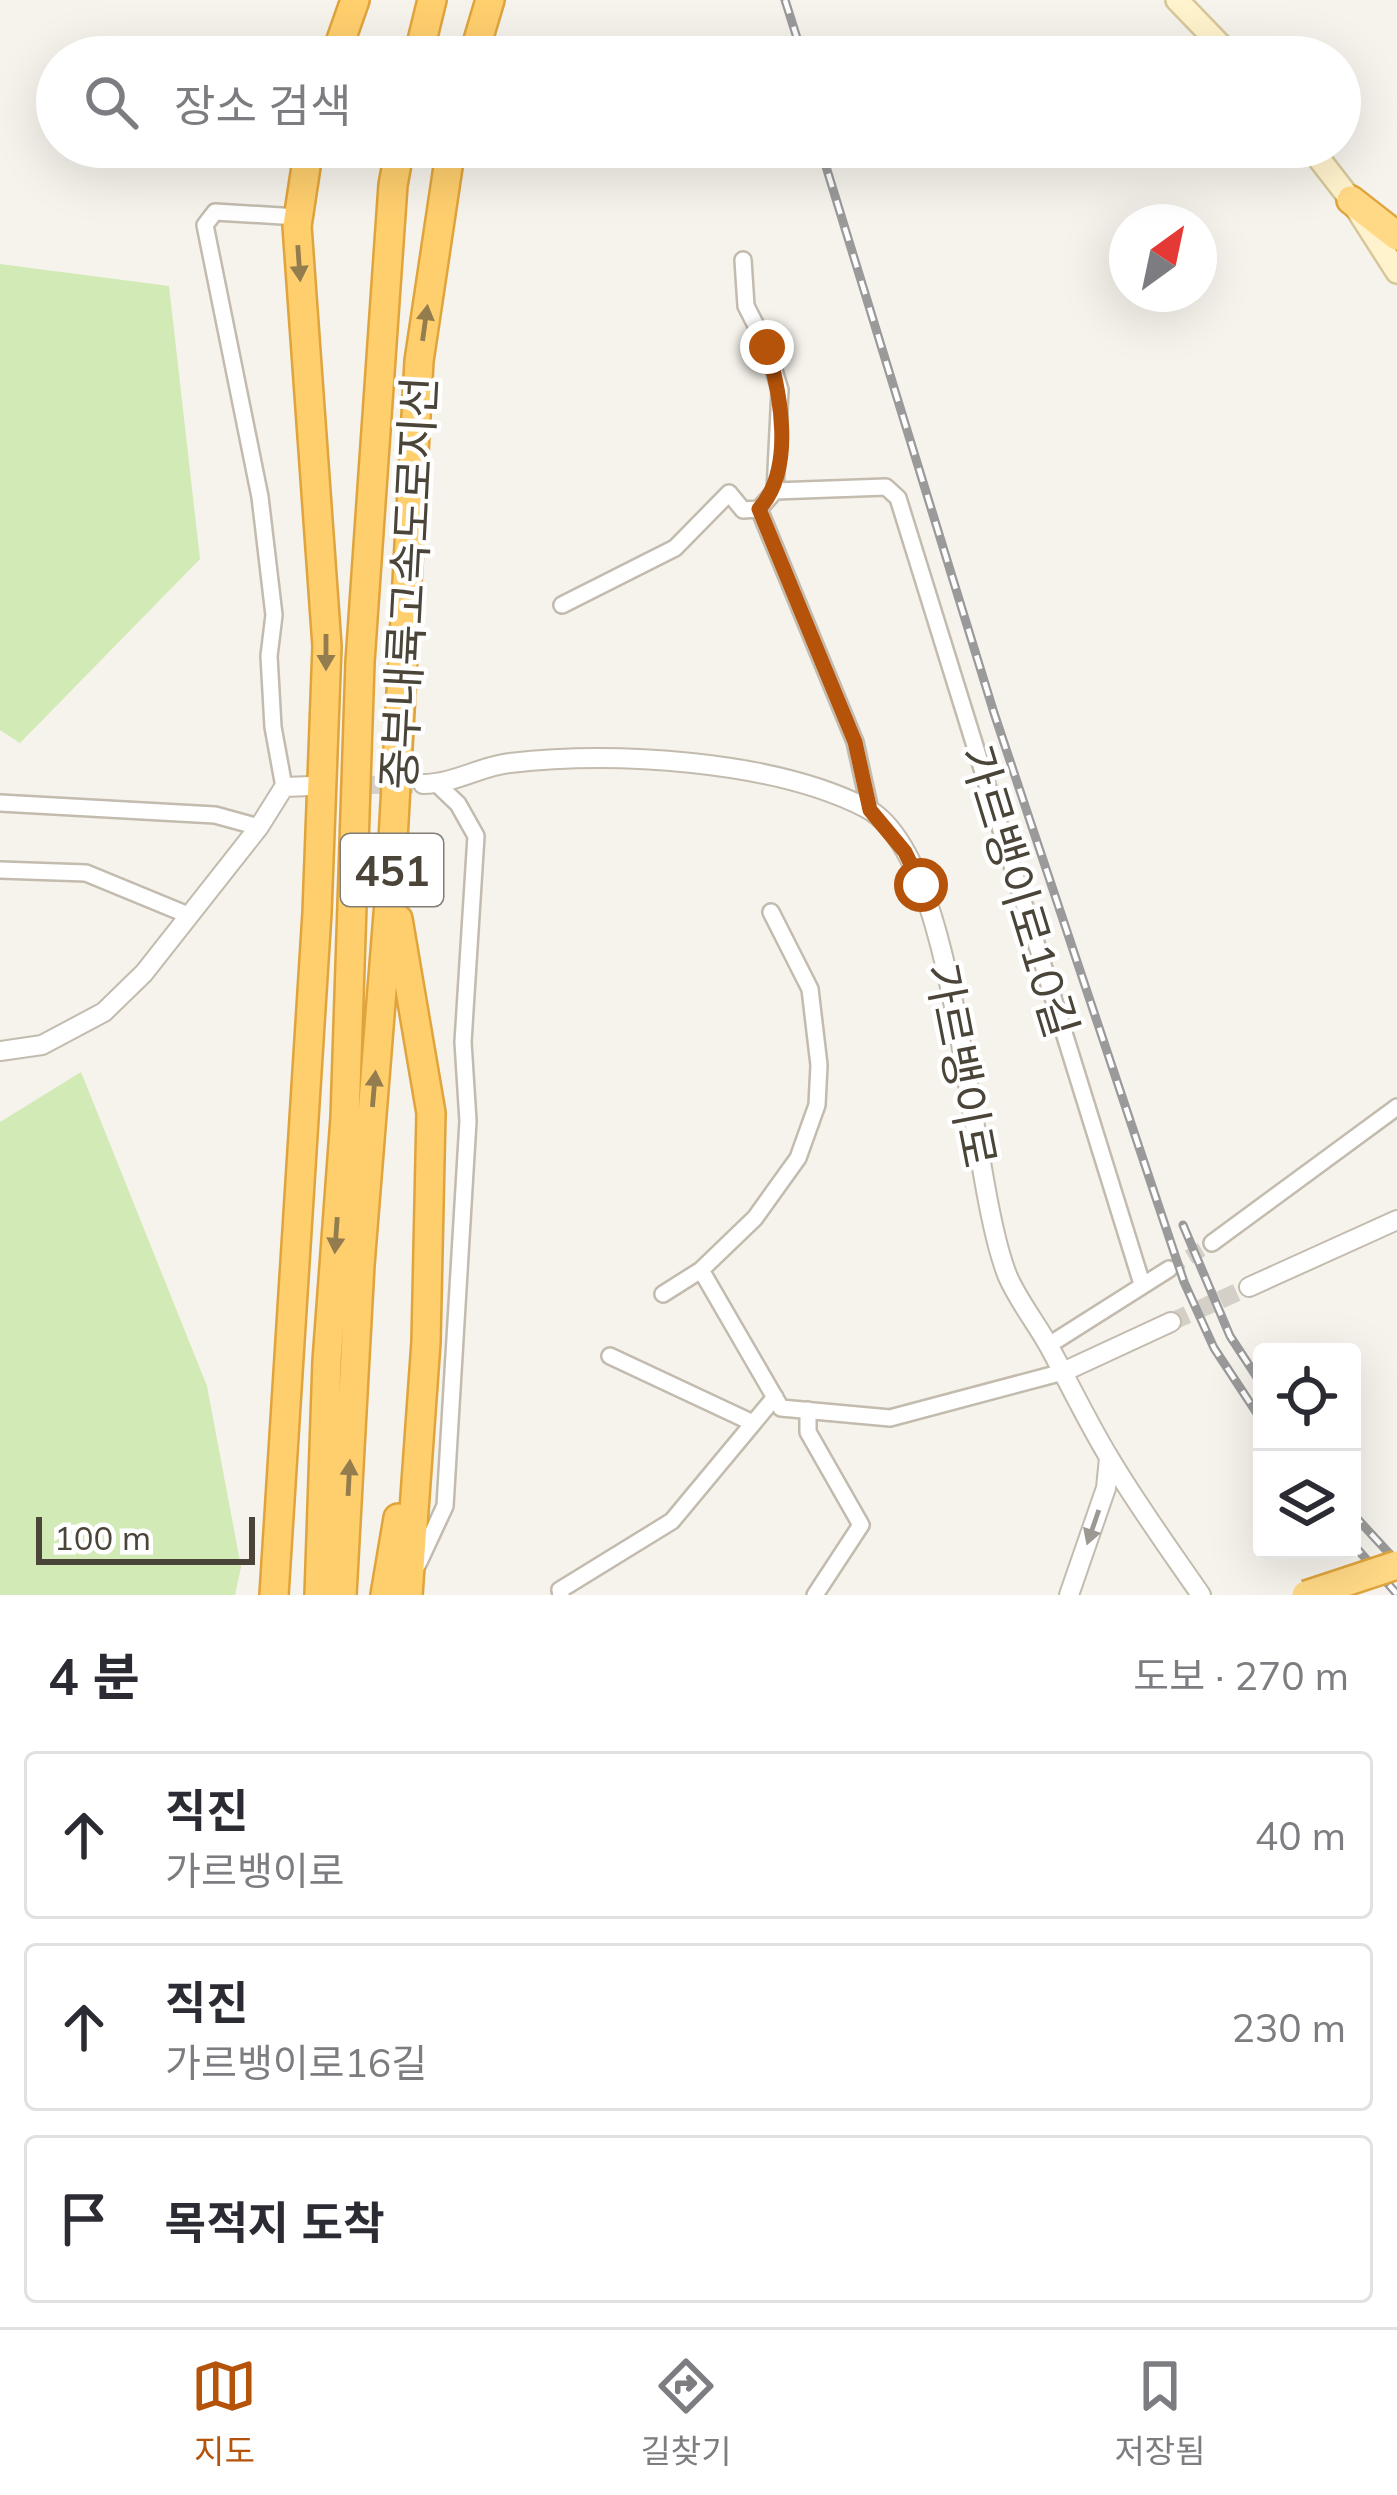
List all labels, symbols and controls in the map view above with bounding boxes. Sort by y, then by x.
search box [36,36,1361,168]
icon: search [78,69,144,135]
text: 장소 검색 [174,77,351,133]
north arrow [1109,204,1217,312]
one-way arrow [290,245,309,282]
one-way arrow [416,304,435,341]
route end [740,320,794,374]
street label: 중부내륙고속도로지선 [369,375,447,791]
one-way arrow [316,634,336,672]
street label: 가르뱅이로10길 [949,738,1091,1044]
road number: 451 [341,834,443,906]
route start [894,858,948,912]
street label: 가르뱅이로 [915,958,1009,1172]
one-way arrow [365,1070,384,1107]
one-way arrow [327,1217,346,1254]
map controls [1253,1343,1361,1559]
button: locate [1253,1343,1361,1451]
button: layers [1253,1451,1361,1559]
one-way arrow [339,1459,358,1496]
one-way arrow [1082,1509,1101,1546]
scale bar [36,1511,255,1564]
text: 100 m [54,1517,151,1558]
text: 4 분 [48,1644,140,1708]
text: 도보 · 270 m [1133,1651,1349,1700]
text: 직진 [165,1782,248,1838]
icon: ahead [51,1802,117,1868]
text: 40 m [1255,1811,1346,1860]
text: 가르뱅이로 [165,1846,344,1895]
text: 직진 [165,1974,248,2030]
icon: ahead [51,1994,117,2060]
text: 230 m [1231,2003,1346,2052]
text: 가르뱅이로16길 [165,2038,427,2087]
icon: arrive [51,2186,117,2252]
text: 목적지 도착 [165,2194,384,2250]
tab: 지도 [191,2353,257,2473]
tab: 길찾기 [640,2353,732,2473]
tab: 저장됨 [1114,2353,1206,2473]

